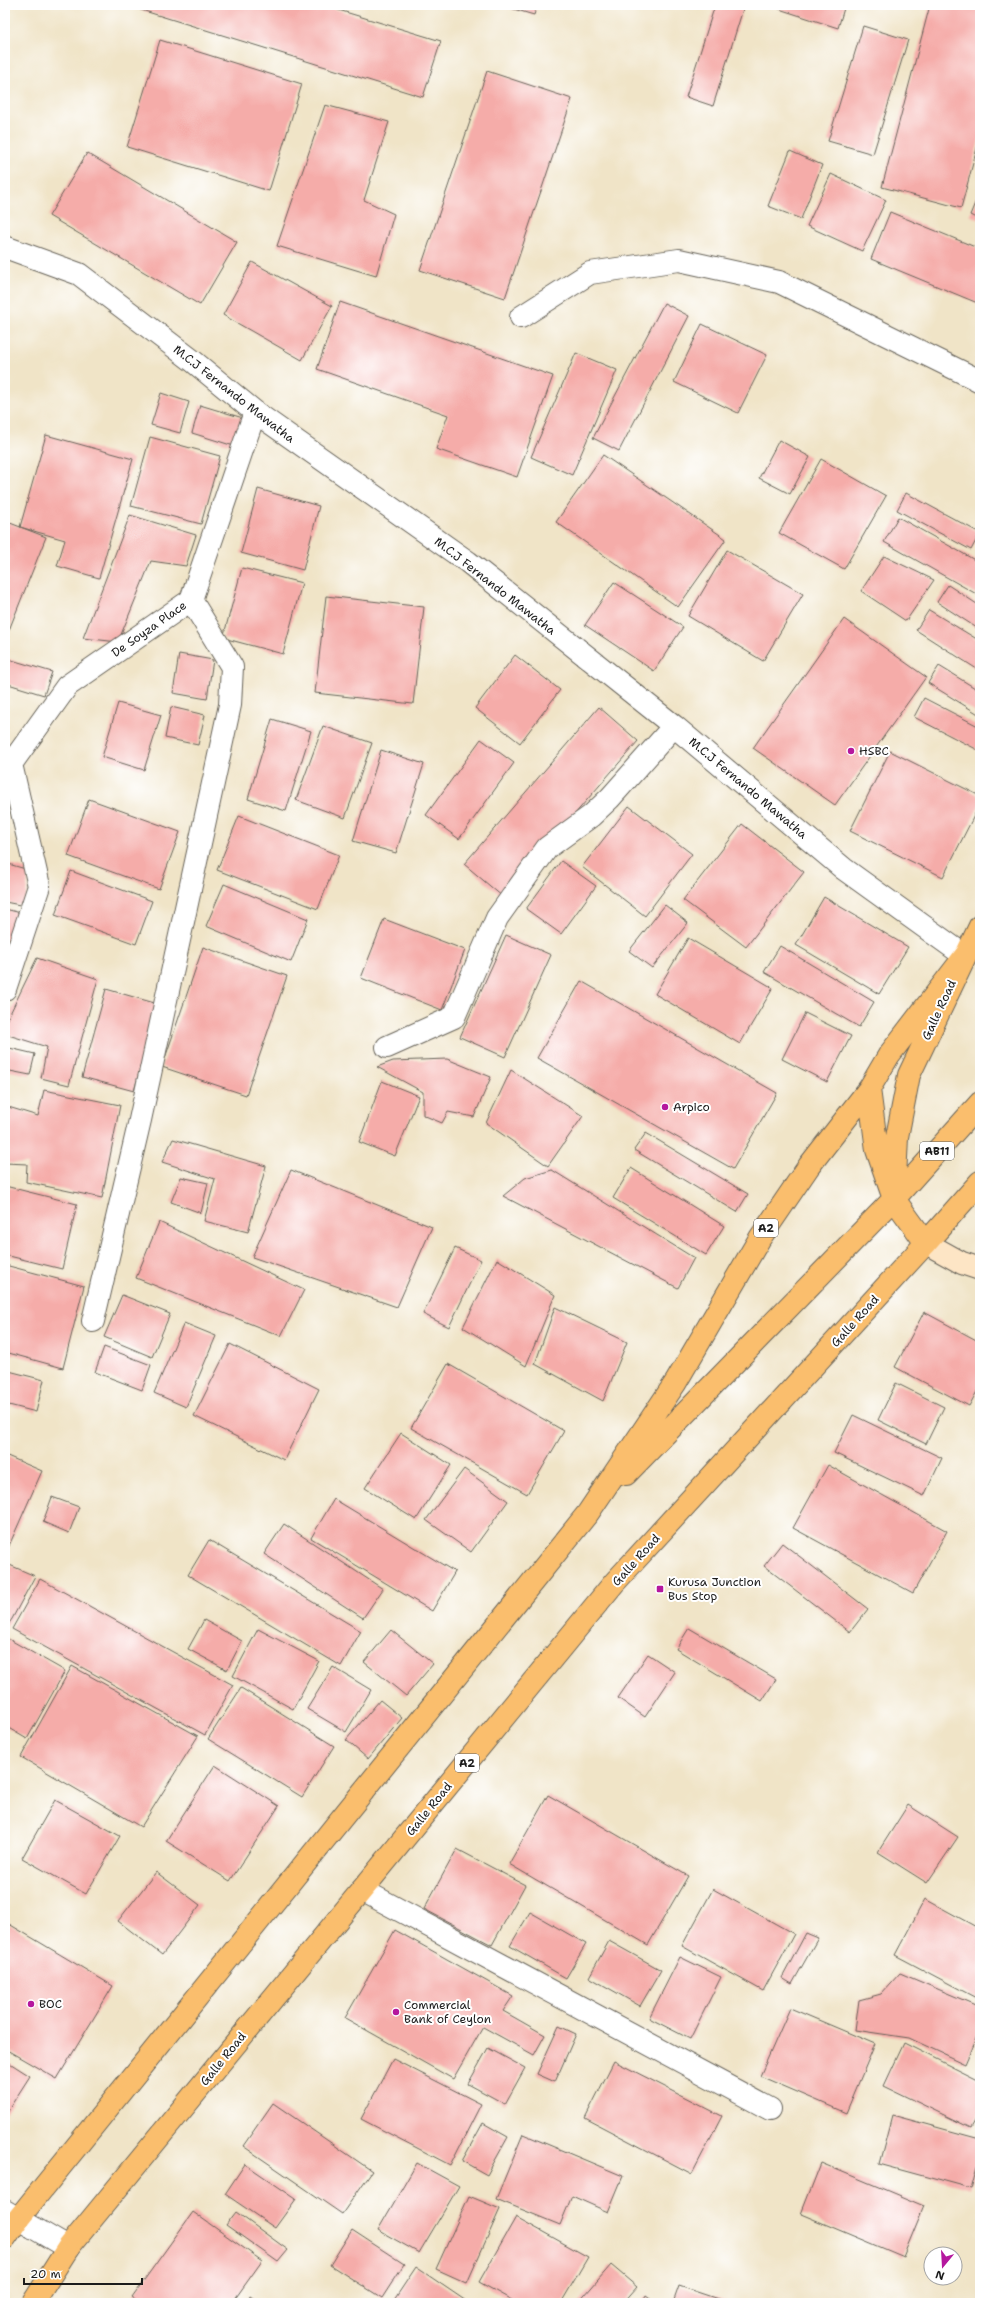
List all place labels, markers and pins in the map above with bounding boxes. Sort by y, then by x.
place label: HSBC [859,743,889,759]
marker: HSBC [846,746,856,756]
place label: Arpico [673,1099,710,1115]
marker: Arpico [660,1102,670,1112]
place label: Kurusa Junction Bus Stop [668,1574,761,1604]
marker: Kurusa Junction Bus Stop [655,1584,665,1594]
place label: BOC [39,1996,62,2012]
place label: Commercial Bank of Ceylon [404,1997,491,2027]
marker: BOC [26,1999,36,2009]
marker: Commercial Bank of Ceylon [391,2007,401,2017]

